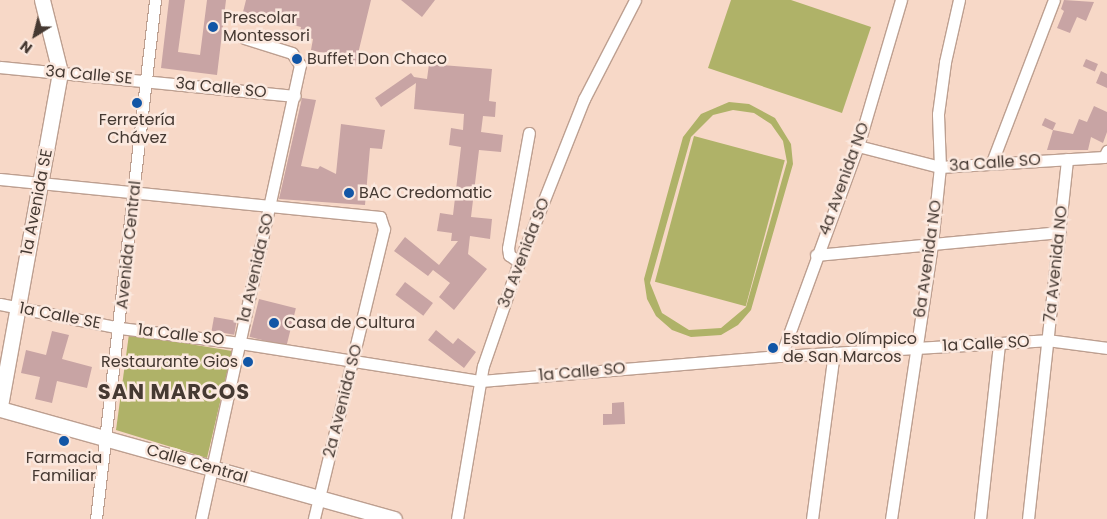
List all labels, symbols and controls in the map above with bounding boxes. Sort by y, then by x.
place label: Prescolar Montessori [223,8,310,46]
north arrow [10,10,60,60]
marker: Prescolar Montessori [207,21,219,33]
text: N [16,36,36,58]
place label: Buffet Don Chaco [307,49,447,69]
marker: Buffet Don Chaco [291,53,303,65]
street label: 3a Calle SE [45,62,133,88]
street label: 3a Calle SO [174,74,268,102]
marker: Ferretería Chávez [131,97,143,109]
place label: Ferretería Chávez [99,110,175,148]
street label: 4a Avenida NO [815,120,873,238]
street label: 1a Avenida SE [17,147,57,257]
street label: 3a Calle SO [949,150,1041,176]
street label: Avenida Central [113,180,145,310]
place label: BAC Credomatic [359,183,492,203]
marker: BAC Credomatic [343,187,355,199]
street label: 3a Avenida SO [494,195,554,311]
street label: 6a Avenida NO [910,199,946,319]
street label: 7a Avenida NO [1040,205,1072,323]
street label: 1a Avenida SO [234,211,278,325]
street label: 1a Calle SE [17,299,103,333]
place label: Casa de Cultura [284,313,415,333]
marker: Casa de Cultura [268,317,280,329]
street label: 1a Calle SO [136,320,226,350]
place label: Estadio Olímpico de San Marcos [783,329,917,367]
street label: 1a Calle SO [942,332,1030,356]
street label: 2a Avenida SO [320,342,366,460]
marker: Estadio Olímpico de San Marcos [767,342,779,354]
place label: Restaurante Gios [101,352,238,372]
marker: Restaurante Gios [242,356,254,368]
street label: 1a Calle SO [538,359,626,385]
district label: SAN MARCOS [96,379,252,405]
marker: Farmacia Familiar [58,435,70,447]
street label: Calle Central [144,440,250,488]
place label: Farmacia Familiar [26,448,102,486]

